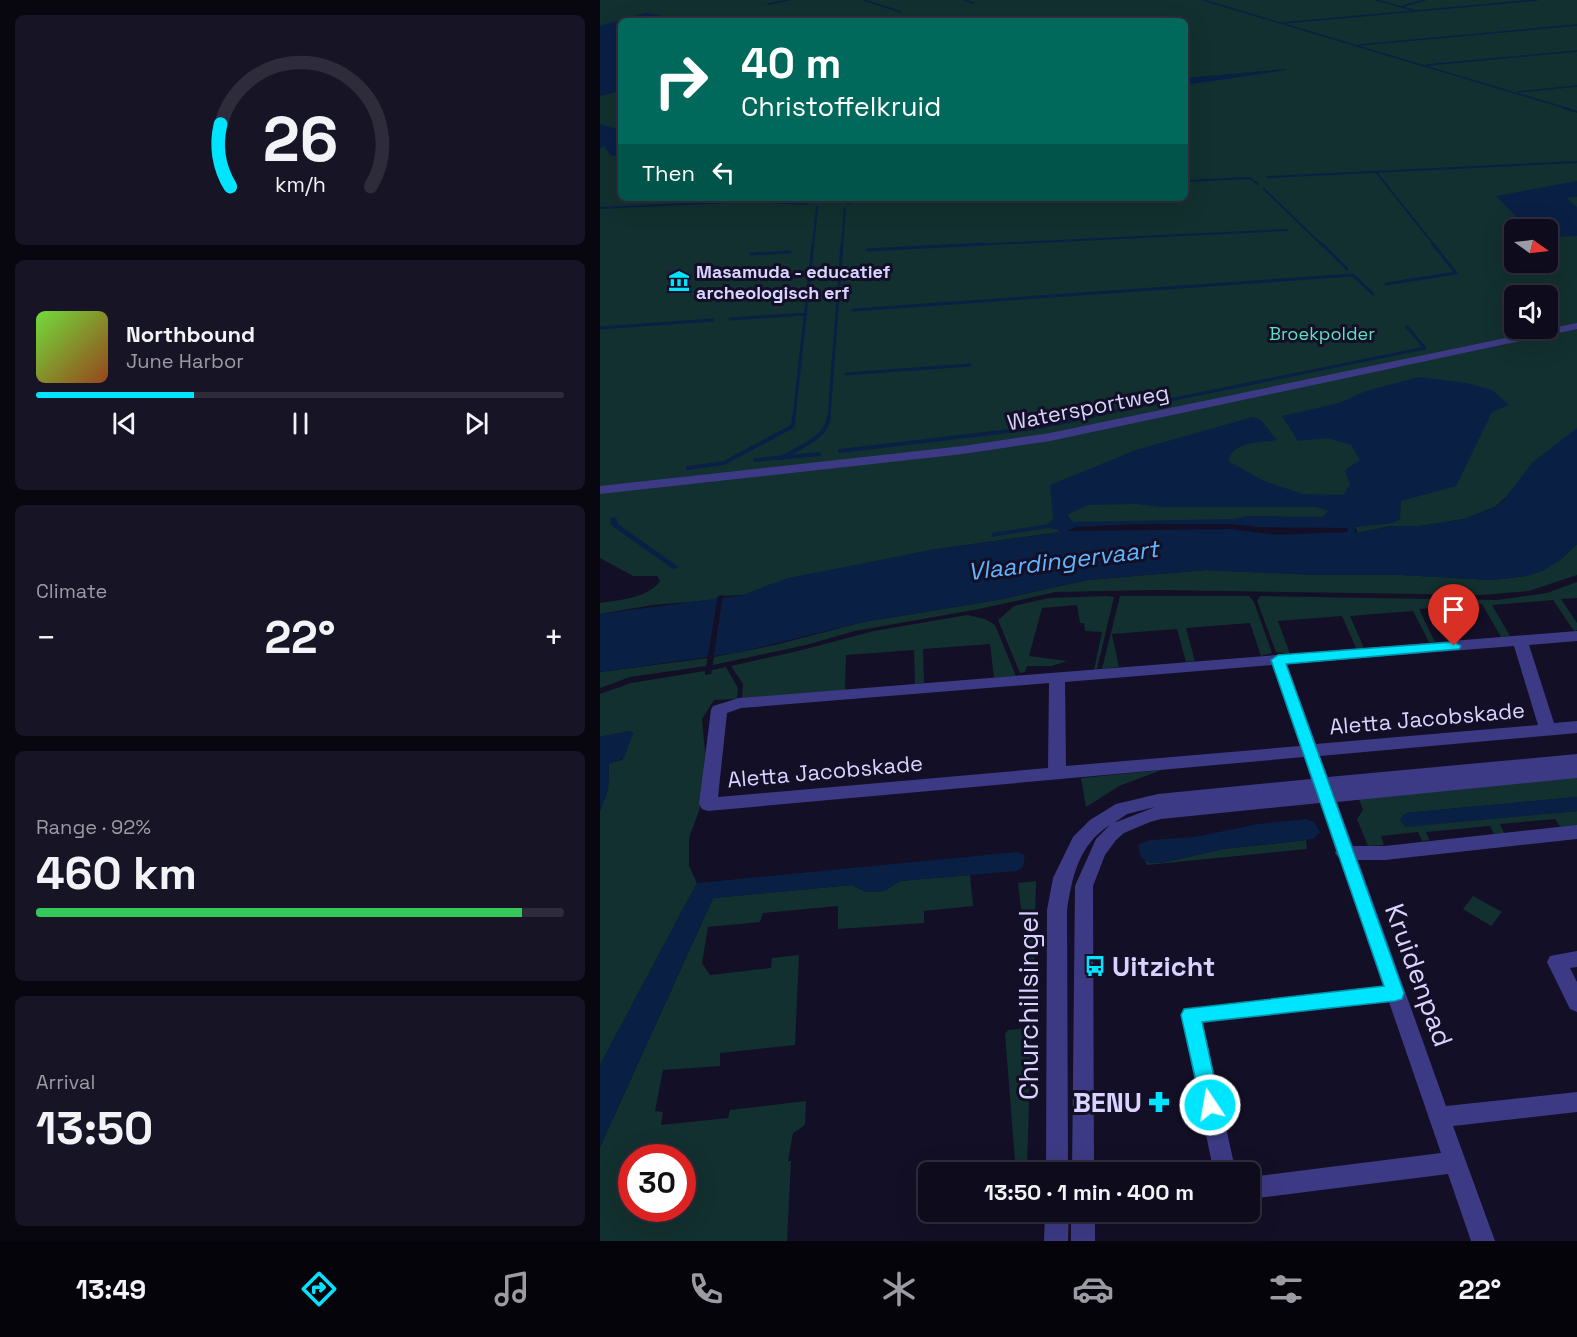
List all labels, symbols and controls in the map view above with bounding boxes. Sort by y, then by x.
text: 40 m [741,37,841,90]
icon: right [642,42,720,120]
text: Christoffelkruid [741,89,941,124]
text: 26 [262,100,338,179]
icon: left [707,156,740,189]
text: Then [642,159,695,187]
text: km/h [274,171,326,198]
north arrow [1504,219,1558,273]
map controls [1504,219,1558,339]
place label: Masamuda - educatief archeologisch erf [696,260,891,304]
museum icon: Masamuda - educatief archeologisch erf [667,269,691,293]
button: sound [1504,285,1558,339]
text: Northbound [126,320,255,348]
park label: Broekpolder [1269,322,1375,345]
text: June Harbor [126,348,244,374]
street label: Watersportweg [1005,378,1171,436]
icon: previous [108,407,141,440]
icon: pause [284,407,317,440]
icon: next [460,407,493,440]
water label: Vlaardingervaart [966,533,1162,587]
text: Climate [36,578,107,604]
pin [1428,584,1479,646]
icon: arrive [1437,593,1470,626]
text: 22° [264,609,336,666]
text: − [36,617,56,659]
text: + [544,617,564,659]
street label: Aletta Jacobskade [1328,695,1526,741]
street label: Aletta Jacobskade [726,748,924,794]
text: Range · 92% [36,814,151,840]
text: 460 km [36,845,197,902]
street label: Kruidenpad [1377,899,1461,1051]
street label: Churchillsingel [1011,910,1046,1100]
place label: Uitzicht [1112,949,1215,984]
bus stop icon: Uitzicht [1083,954,1107,978]
text: Arrival [36,1069,95,1095]
position arrow [1178,1073,1242,1137]
place label: BENU [1073,1085,1142,1120]
pharmacy icon: BENU [1147,1090,1171,1114]
text: 13:50 [36,1100,153,1157]
speed limit sign: 30 [618,1144,696,1222]
text: 13:50 · 1 min · 400 m [984,1178,1194,1206]
icon: directions [298,1268,340,1310]
icon: music [491,1268,533,1310]
icon: phone [685,1268,727,1310]
icon: climate [878,1268,920,1310]
icon: car [1072,1268,1114,1310]
icon: filters [1265,1268,1307,1310]
text: 13:49 [76,1272,146,1307]
text: 22° [1459,1272,1501,1307]

